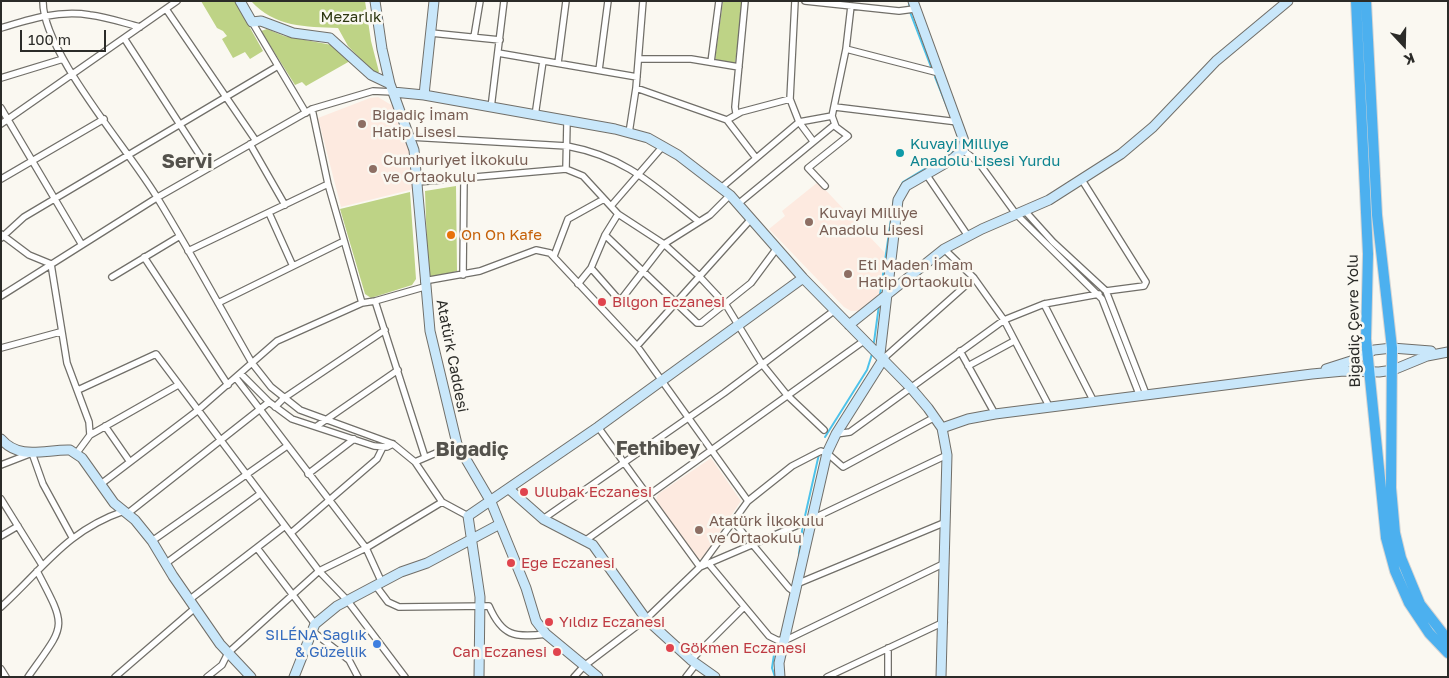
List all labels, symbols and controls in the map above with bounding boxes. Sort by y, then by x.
park label: Mezarlık [321,8,381,26]
scale bar [22,20,109,52]
north arrow [1379,20,1429,70]
text: 100 m [28,30,71,48]
text: K [1402,50,1417,69]
place label: Bigadiç İmam Hatip Lisesi [372,106,469,141]
marker: Bigadiç İmam Hatip Lisesi [356,118,368,130]
place label: Kuvayi Milliye Anadolu Lisesi Yurdu [910,135,1060,170]
marker: Kuvayi Milliye Anadolu Lisesi Yurdu [894,147,906,159]
district label: Servi [162,150,212,174]
place label: Cumhuriyet İlkokulu ve Ortaokulu [383,151,528,186]
marker: Cumhuriyet İlkokulu ve Ortaokulu [367,163,379,175]
place label: Kuvayi Milliye Anadolu Lisesi [819,204,924,239]
marker: Kuvayi Milliye Anadolu Lisesi [803,216,815,228]
place label: On On Kafe [461,226,542,244]
marker: On On Kafe [445,229,457,241]
street label: Bigadiç Çevre Yolu [1344,254,1364,388]
place label: Eti Maden İmam Hatip Ortaokulu [858,256,973,291]
marker: Eti Maden İmam Hatip Ortaokulu [842,268,854,280]
place label: Bilgon Eczanesi [612,293,725,311]
marker: Bilgon Eczanesi [596,296,608,308]
street label: Atatürk Caddesi [432,298,472,414]
district label: Fethibey [616,437,700,461]
district label: Bigadiç [436,438,508,462]
place label: Ulubak Eczanesi [534,483,652,501]
marker: Ulubak Eczanesi [518,486,530,498]
place label: Atatürk İlkokulu ve Ortaokulu [709,512,824,547]
marker: Atatürk İlkokulu ve Ortaokulu [693,524,705,536]
place label: Ege Eczanesi [521,554,615,572]
marker: Ege Eczanesi [505,557,517,569]
place label: Yıldız Eczanesi [559,613,665,631]
marker: Yıldız Eczanesi [543,616,555,628]
place label: SILÉNA Sağlık & Güzellik [265,626,367,661]
marker: SILÉNA Sağlık & Güzellik [371,638,383,650]
place label: Gökmen Eczanesi [680,639,806,657]
marker: Gökmen Eczanesi [664,642,676,654]
place label: Can Eczanesi [452,643,547,661]
marker: Can Eczanesi [551,646,563,658]

